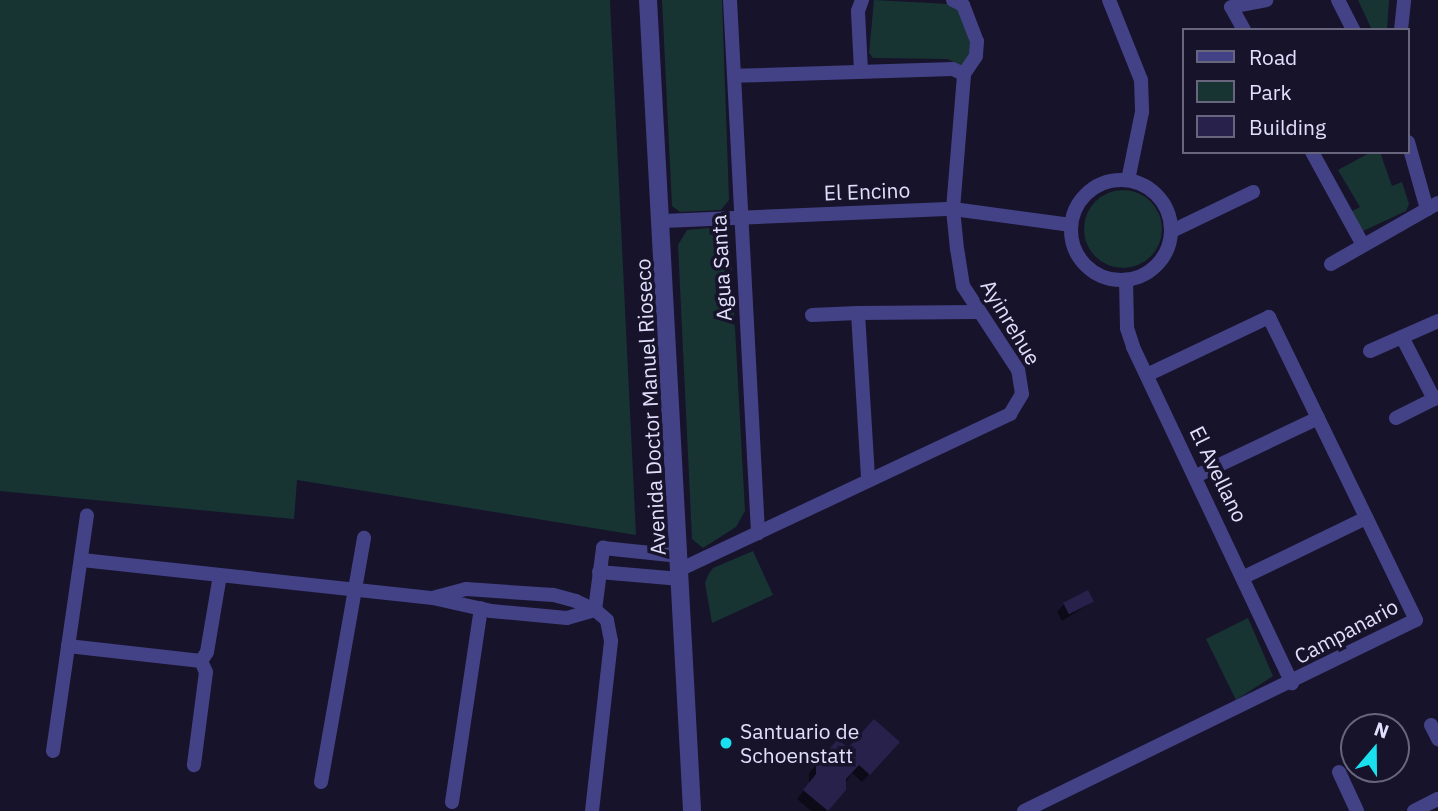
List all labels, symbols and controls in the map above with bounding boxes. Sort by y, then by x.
legend [1182,28,1410,154]
text: Road [1249,43,1297,71]
text: Park [1249,78,1292,106]
text: Building [1249,113,1326,141]
street label: El Encino [823,177,911,205]
street label: Agua Santa [706,214,736,322]
street label: Avenida Doctor Manuel Rioseco [630,258,670,556]
street label: Ayinrehue [976,275,1046,369]
street label: El Avellano [1185,422,1253,526]
street label: Campanario [1290,593,1402,669]
north arrow [1340,713,1410,783]
text: N [1371,717,1392,744]
place label: Santuario de Schoenstatt [740,718,859,768]
marker: Santuario de Schoenstatt [718,735,734,751]

